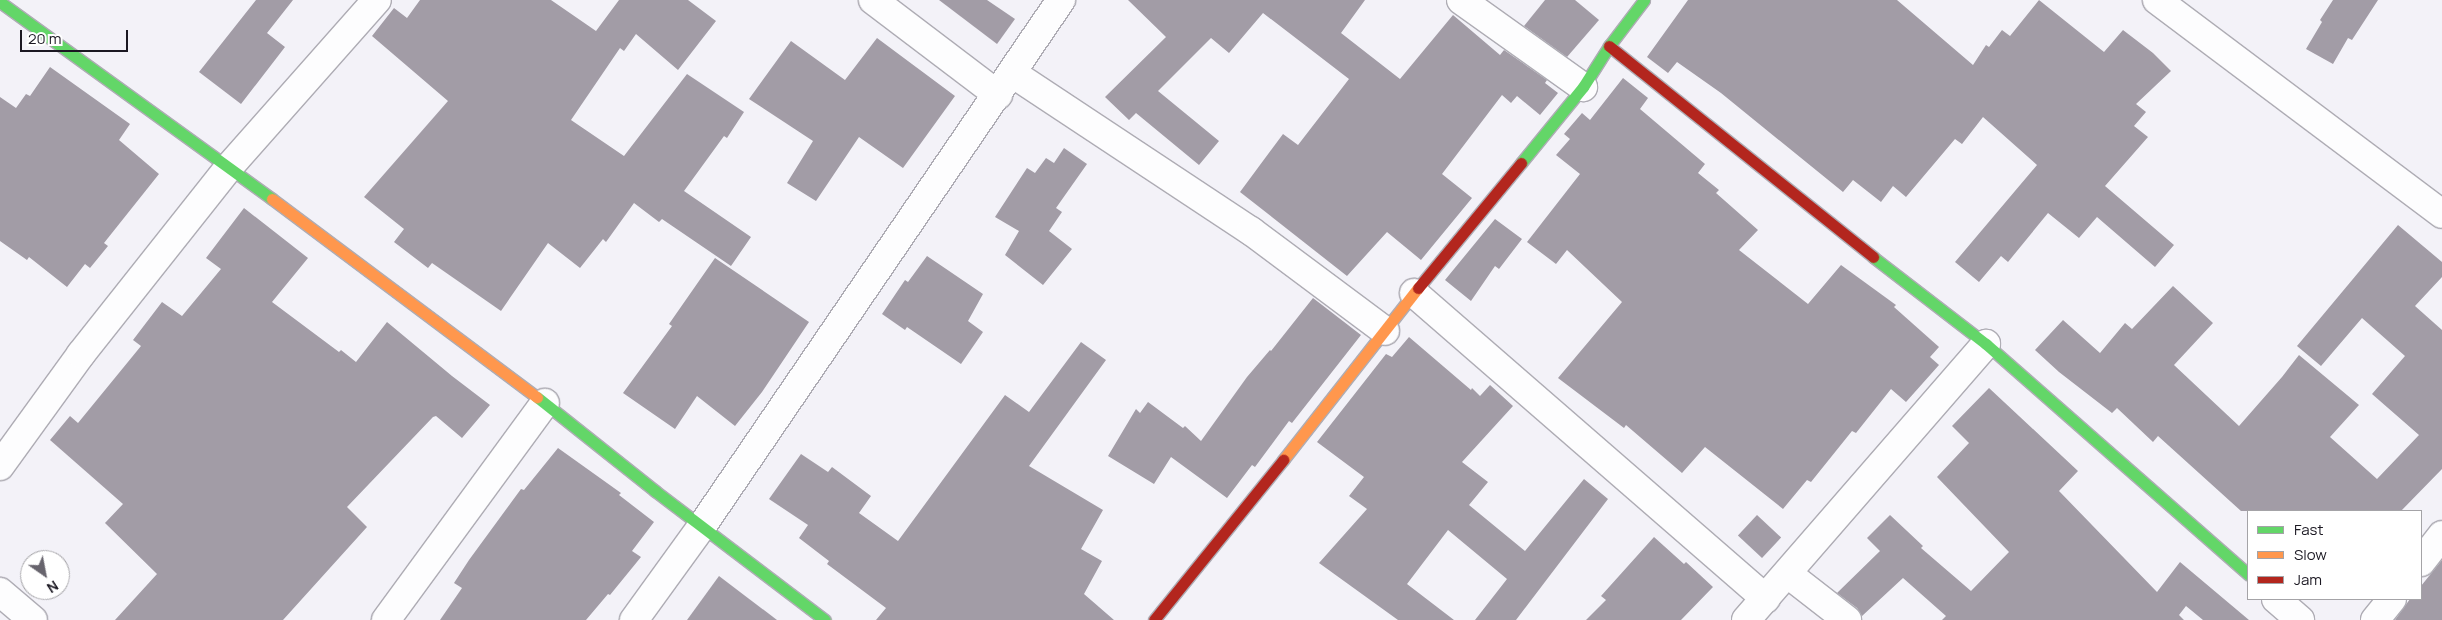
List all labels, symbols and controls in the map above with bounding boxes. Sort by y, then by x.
scale bar [22,20,130,52]
text: 20 m [28,28,61,49]
legend [2247,510,2422,600]
text: Fast [2294,519,2323,540]
text: Slow [2294,544,2327,565]
north arrow [20,550,70,600]
text: Jam [2294,569,2322,590]
text: N [44,576,62,598]

